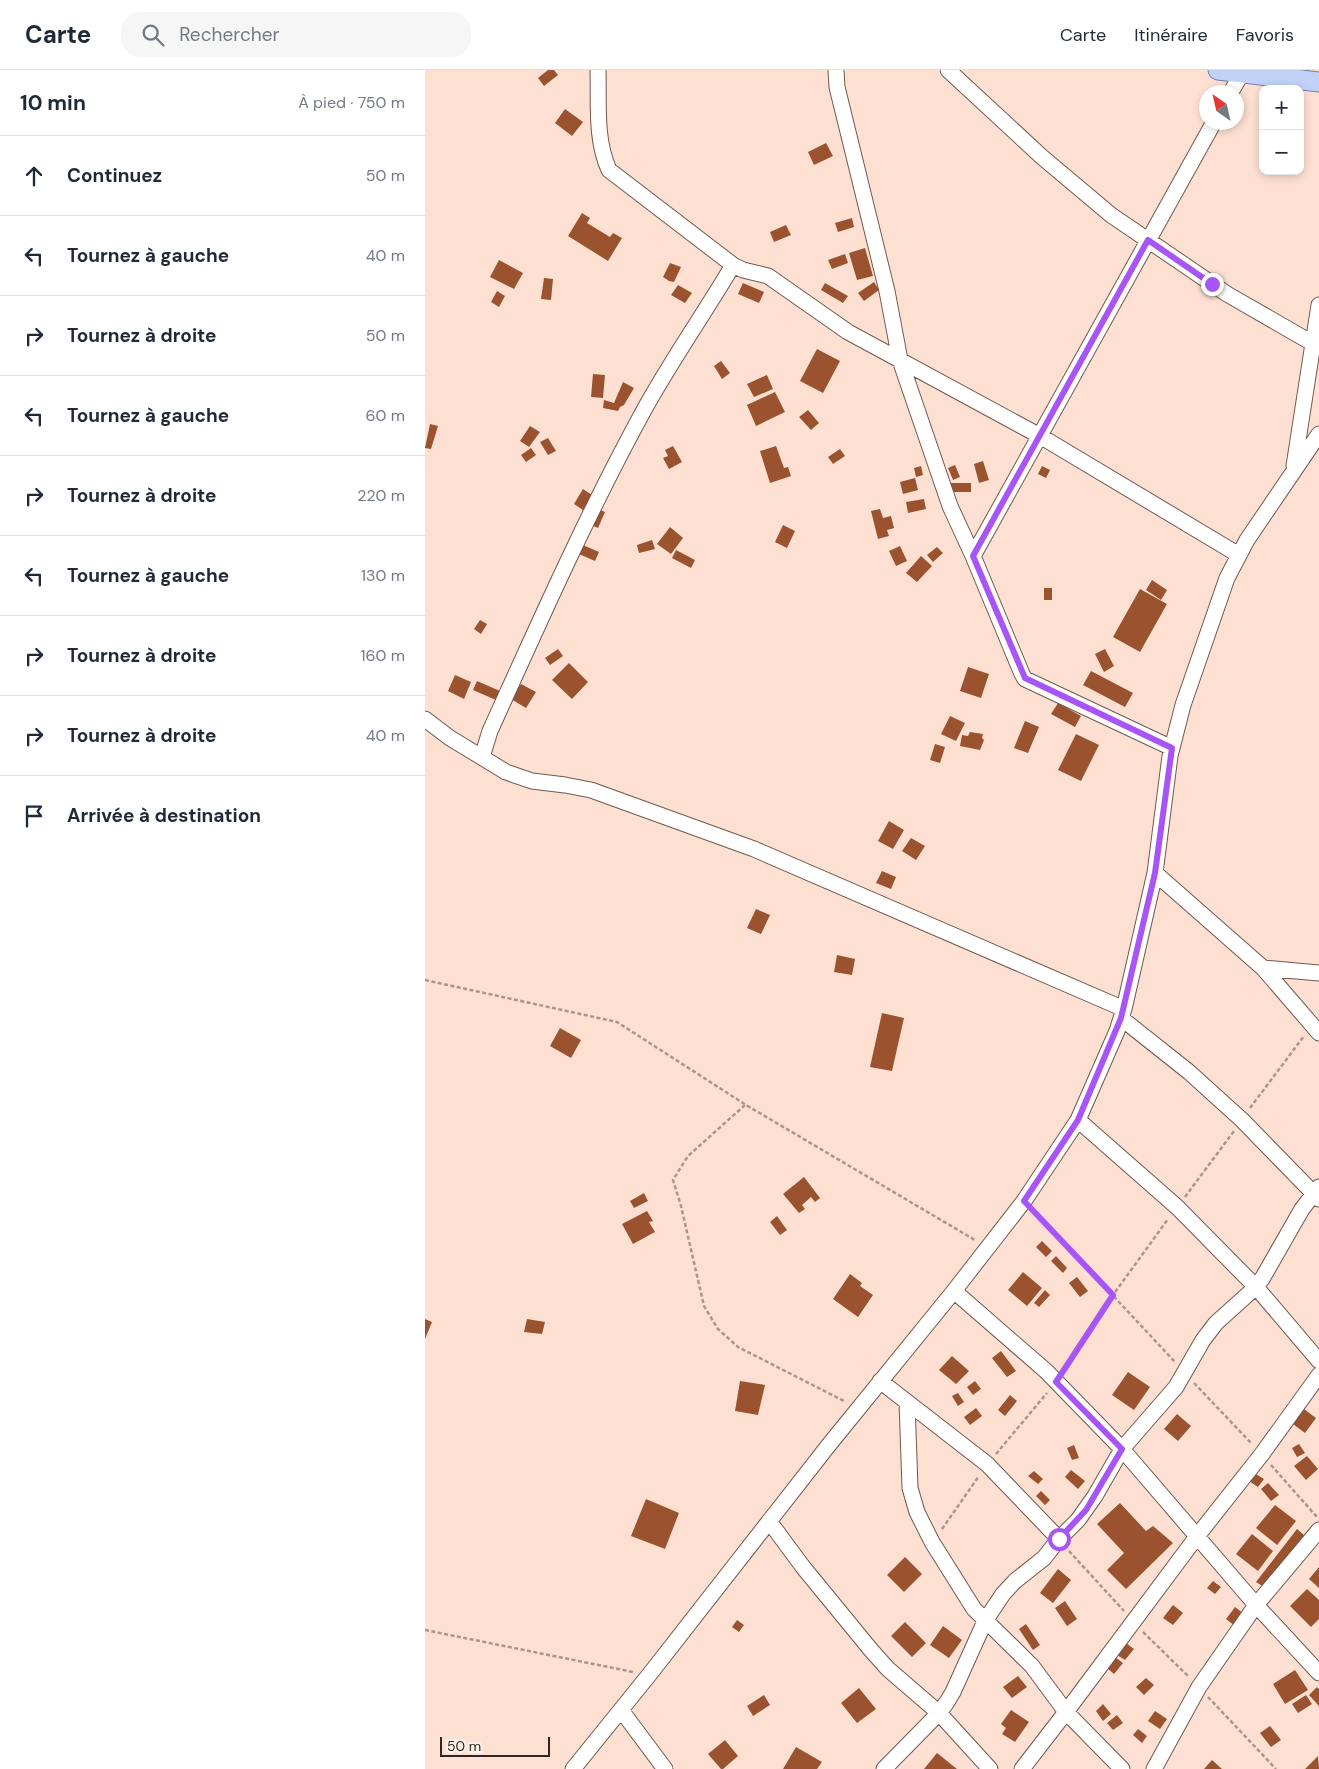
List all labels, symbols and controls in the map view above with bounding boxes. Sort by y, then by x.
search box [121,12,471,57]
text: Carte [25,19,91,50]
icon: search [139,21,167,49]
text: Rechercher [179,22,280,47]
text: Carte [1060,23,1106,47]
text: Itinéraire [1134,23,1208,47]
text: Favoris [1236,23,1294,47]
north arrow [1199,85,1244,130]
map controls [1259,85,1304,175]
button: + [1259,85,1304,130]
text: 10 min [20,89,86,117]
text: À pied · 750 m [298,92,405,113]
button: − [1259,130,1304,175]
icon: ahead [20,162,48,190]
text: Continuez [67,163,162,188]
text: 50 m [366,165,405,186]
icon: left [20,242,48,270]
text: Tournez à gauche [67,243,229,268]
text: 40 m [366,245,405,266]
route end [1201,273,1224,296]
icon: right [20,322,48,350]
text: Tournez à droite [67,323,217,348]
text: 50 m [366,325,405,346]
icon: left [20,402,48,430]
text: Tournez à gauche [67,403,229,428]
text: 60 m [365,405,405,426]
icon: right [20,482,48,510]
text: Tournez à droite [67,483,217,508]
text: 220 m [357,485,405,506]
icon: left [20,562,48,590]
text: Tournez à gauche [67,563,229,588]
text: 130 m [361,565,405,586]
icon: right [20,642,48,670]
text: Tournez à droite [67,643,217,668]
text: 160 m [361,645,405,666]
icon: right [20,722,48,750]
text: Tournez à droite [67,723,217,748]
text: 40 m [366,725,405,746]
icon: arrive [20,802,48,830]
text: Arrivée à destination [67,803,261,828]
route start [1048,1528,1071,1551]
scale bar [440,1734,550,1757]
text: 50 m [447,1737,481,1755]

